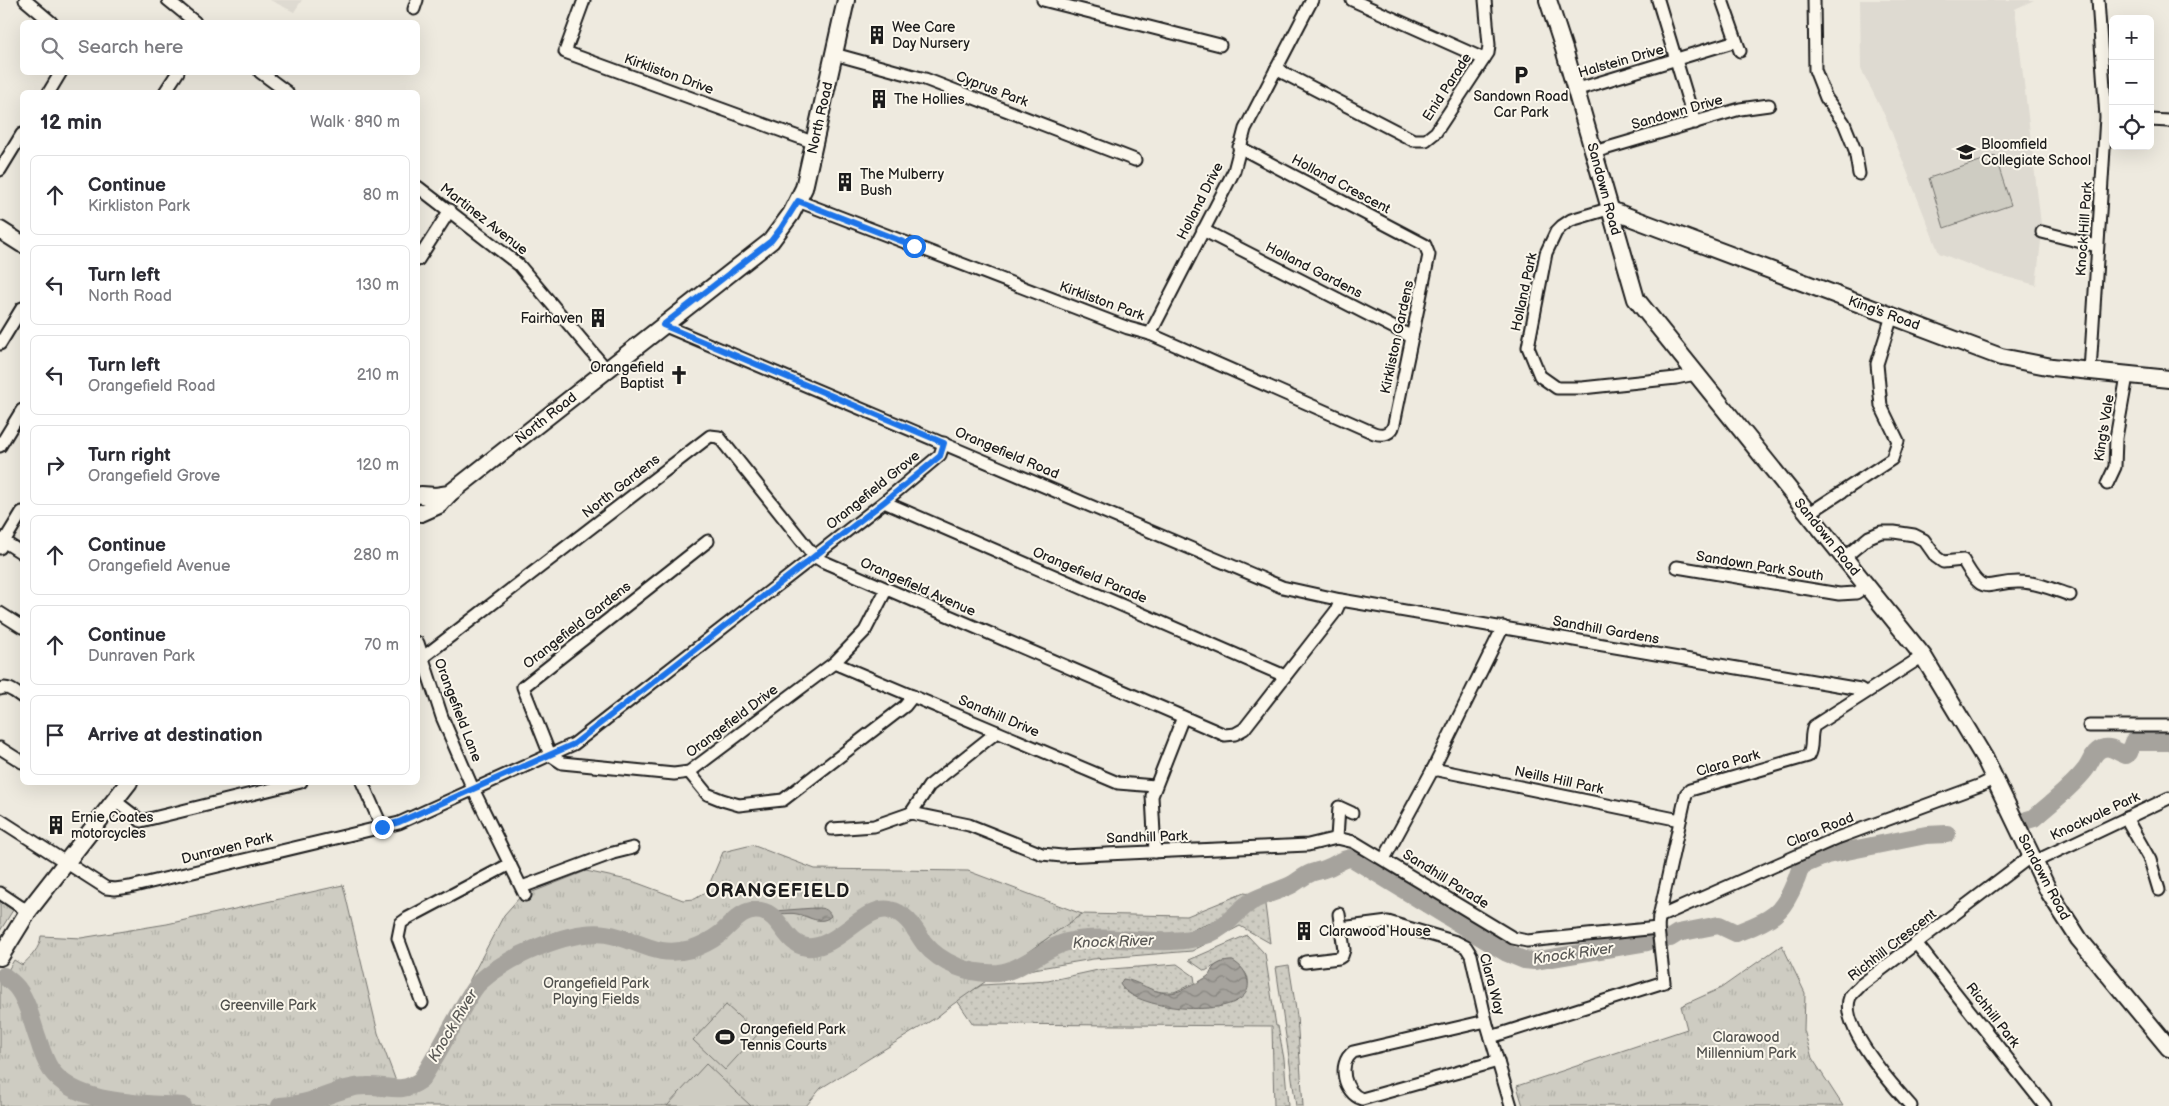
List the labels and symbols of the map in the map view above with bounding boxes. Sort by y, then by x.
place label: Wee Care Day Nursery [892,19,970,52]
building icon: Wee Care Day Nursery [866,24,888,46]
street label: Halstein Drive [1576,41,1666,81]
street label: Kirkliston Drive [622,50,716,98]
street label: Enid Parade [1419,50,1475,124]
parking icon: Sandown Road Car Park [1510,64,1532,86]
street label: Cyprus Park [953,67,1031,111]
street label: North Road [803,80,837,156]
building icon: The Hollies [868,88,890,110]
place label: Sandown Road Car Park [1473,88,1569,121]
place label: The Hollies [894,91,965,108]
street label: Sandown Drive [1629,91,1725,133]
place label: Bloomfield Collegiate School [1981,136,2091,169]
street label: Sandown Road [1583,141,1625,237]
school or university icon: Bloomfield Collegiate School [1955,141,1977,163]
street label: Holland Crescent [1289,151,1394,218]
street label: Holland Drive [1173,159,1227,243]
place label: The Mulberry Bush [860,166,945,199]
building icon: The Mulberry Bush [834,171,856,193]
street label: Martinez Avenue [437,180,531,258]
street label: Knock Hill Park [2072,181,2096,277]
route start [903,235,926,258]
street label: Holland Gardens [1263,238,1365,302]
street label: Holland Park [1507,251,1541,333]
street label: Kirkliston Park [1057,278,1147,324]
street label: Kirkliston Gardens [1377,279,1417,395]
street label: King's Road [1846,292,1922,334]
building icon: Fairhaven [587,307,609,329]
place label: Fairhaven [520,310,583,327]
place label: Orangefield Baptist [590,359,665,392]
church icon: Orangefield Baptist [668,364,690,386]
street label: North Road [512,389,580,447]
street label: King's Vale [2090,393,2118,463]
street label: Orangefield Road [952,423,1062,483]
street label: Orangefield Grove [823,447,923,533]
street label: North Gardens [579,450,663,522]
street label: Sandown Road [1790,495,1864,579]
street label: Orangefield Parade [1030,543,1150,607]
street label: Sandown Park South [1695,548,1825,585]
street label: Orangefield Avenue [858,554,978,620]
street label: Orangefield Gardens [520,578,634,672]
street label: Sandhill Gardens [1551,612,1661,648]
street label: Orangefield Lane [430,656,486,764]
street label: Orangefield Drive [683,681,781,761]
street label: Sandhill Drive [956,691,1042,741]
street label: Clara Park [1694,746,1762,780]
street label: Neills Hill Park [1513,762,1605,798]
street label: Knockvale Park [2048,788,2143,844]
place label: Ernie Coates motorcycles [71,809,154,842]
street label: Clara Road [1784,809,1856,851]
building icon: Ernie Coates motorcycles [45,814,67,836]
route end [371,816,394,839]
street label: Sandhill Park [1106,827,1188,847]
street label: Dunraven Park [180,828,274,868]
street label: Sandown Road [2014,831,2074,923]
street label: Sandhill Parade [1400,846,1492,912]
district label: ORANGEFIELD [706,880,850,903]
street label: Richhill Crescent [1844,905,1940,985]
building icon: Clarawood House [1293,920,1315,942]
place label: Clarawood House [1319,923,1431,940]
water label: Knock River [1072,931,1155,953]
water label: Knock River [1532,939,1616,969]
street label: Clara Way [1476,951,1509,1017]
park label: Orangefield Park Playing Fields [543,975,649,1008]
street label: Richhill Park [1962,979,2024,1051]
water label: Knock River [424,985,483,1066]
park label: Greenville Park [220,997,316,1014]
place label: Orangefield Park Tennis Courts [740,1021,846,1054]
sports icon: Orangefield Park Tennis Courts [714,1026,736,1048]
park label: Clarawood Millennium Park [1696,1029,1796,1062]

